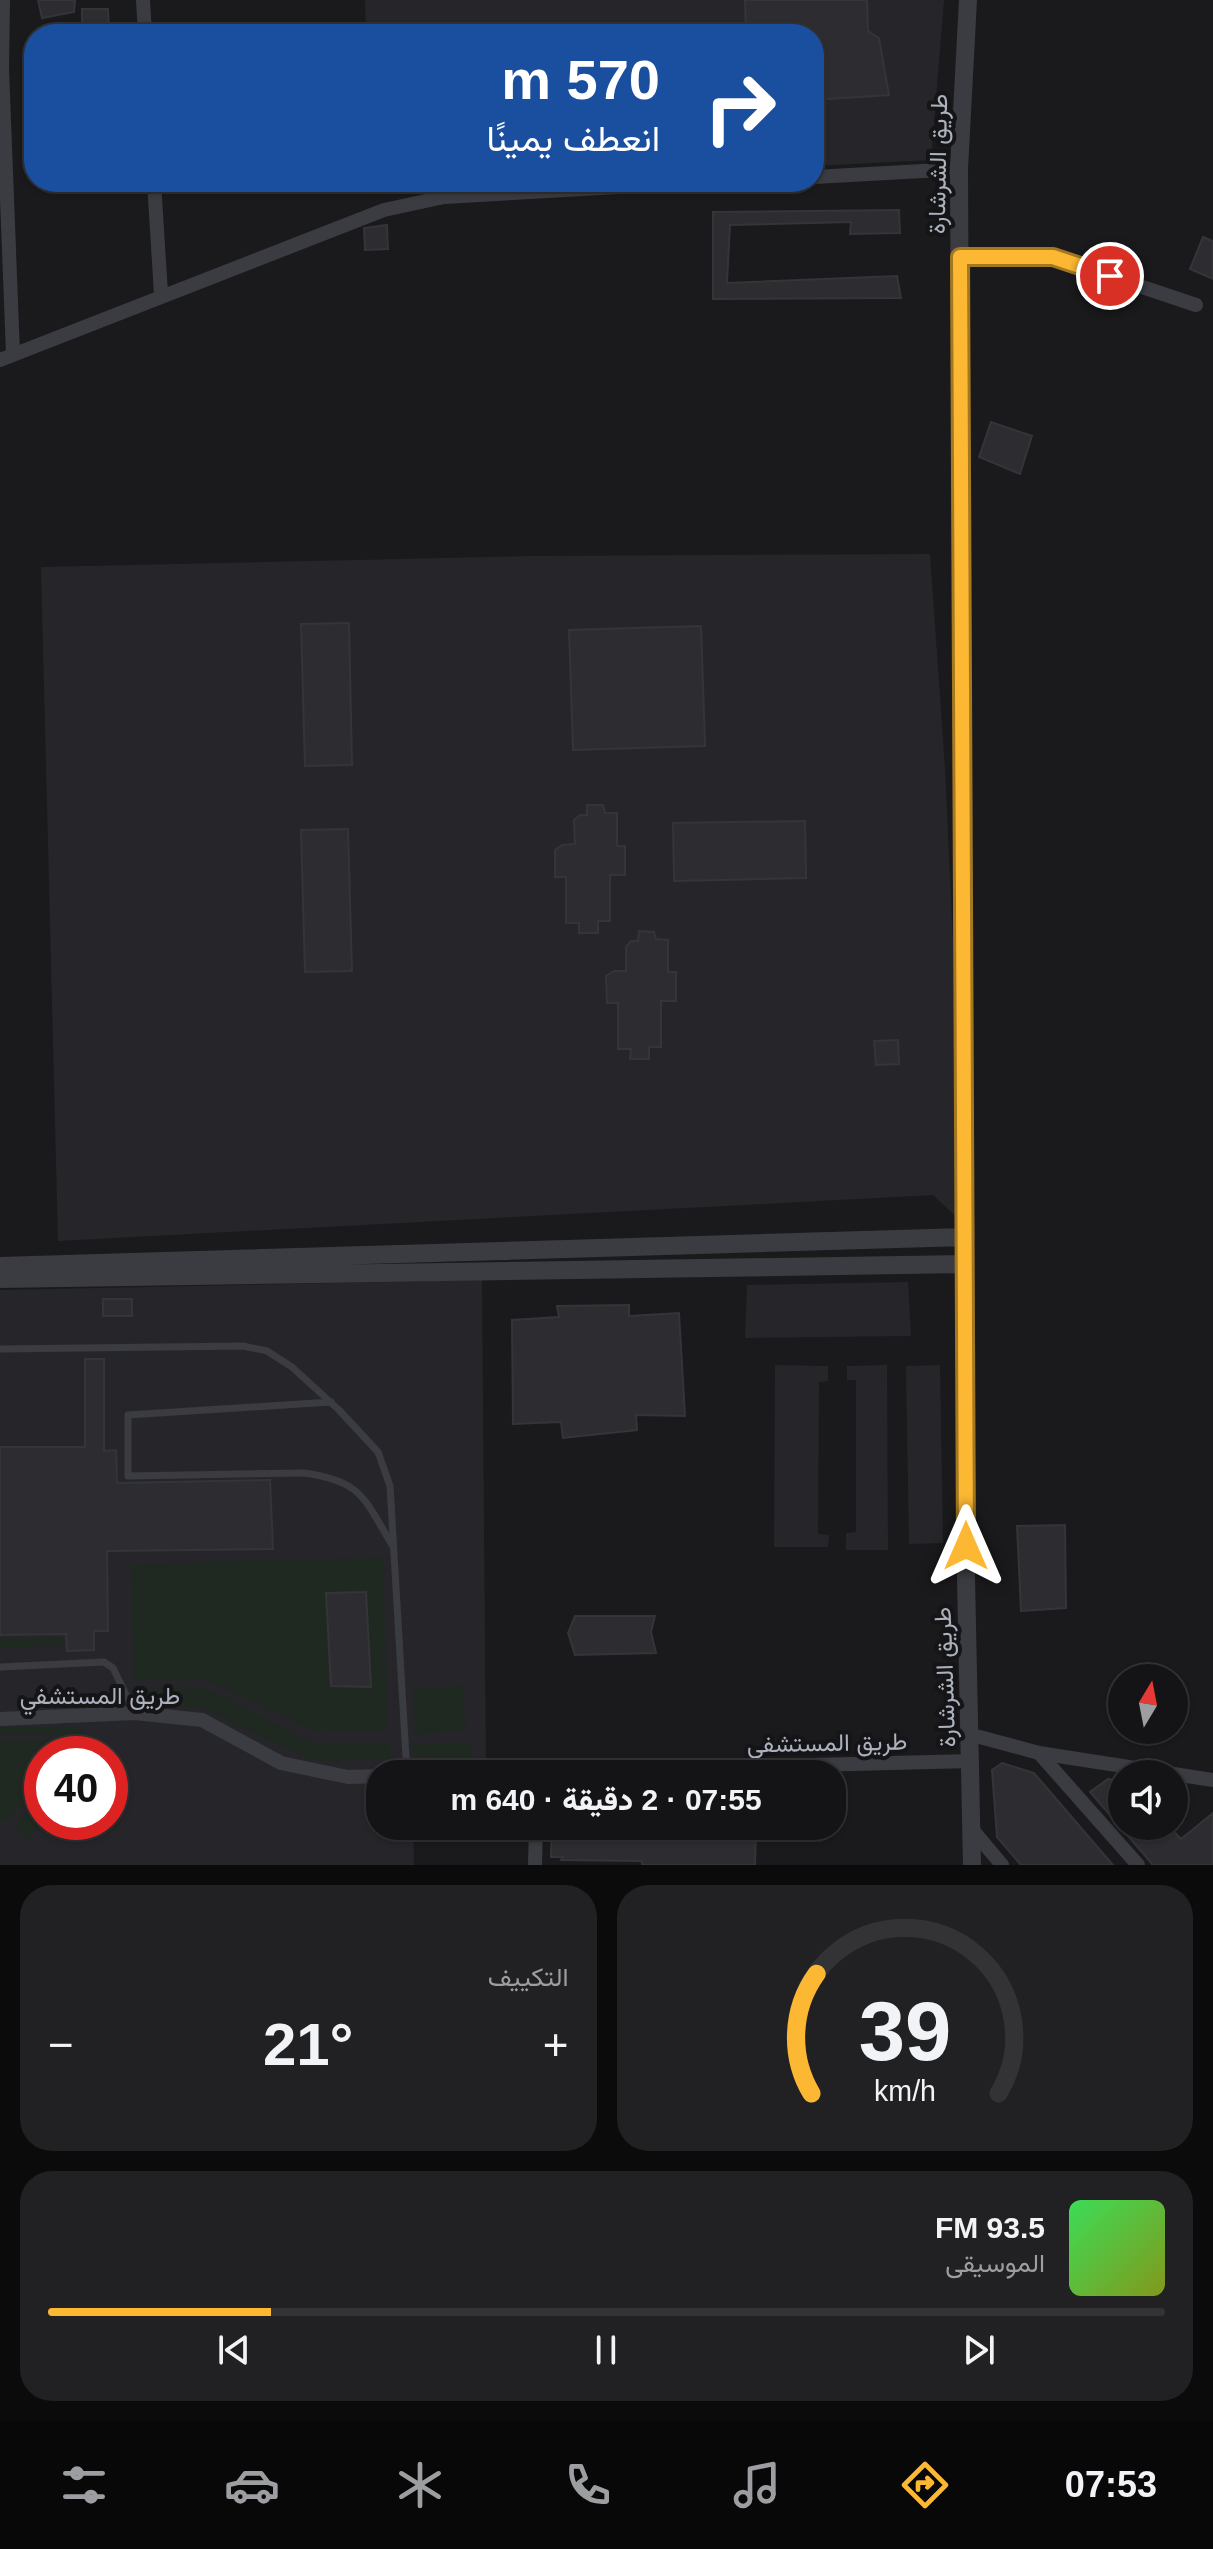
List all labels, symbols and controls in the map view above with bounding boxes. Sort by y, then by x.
text: 570 m [501,48,660,111]
icon: right [688,56,792,160]
street label: طريق الشرشارة [923,94,954,234]
text: انعطف يمينًا [487,118,660,159]
pin [1076,242,1144,310]
icon: arrive [1088,254,1132,298]
position arrow [924,1504,1008,1588]
street label: طريق الشرشارة [929,1606,962,1748]
north arrow [1108,1664,1188,1744]
map controls [1108,1664,1188,1840]
street label: طريق المستشفي [20,1682,180,1715]
street label: طريق المستشفي [747,1728,908,1763]
speed limit sign: 40 [24,1736,128,1840]
button: sound [1108,1760,1188,1840]
text: 07:55 · 2 دقيقة · 640 m [450,1783,762,1816]
text: التكييف [488,1962,569,1992]
text: 39 [858,1985,951,2078]
text: 21° [263,2011,354,2078]
text: − [48,2020,74,2069]
text: + [543,2020,568,2069]
text: km/h [874,2075,936,2107]
text: 93.5 FM [935,2211,1045,2244]
text: الموسيقى [945,2248,1045,2278]
icon: previous [212,2328,256,2372]
icon: pause [584,2328,628,2372]
icon: next [957,2328,1001,2372]
icon: filters [56,2457,112,2513]
icon: car [224,2457,280,2513]
icon: climate [392,2457,448,2513]
icon: phone [560,2457,616,2513]
icon: music [729,2457,785,2513]
icon: directions [897,2457,953,2513]
text: 07:53 [1065,2464,1157,2505]

